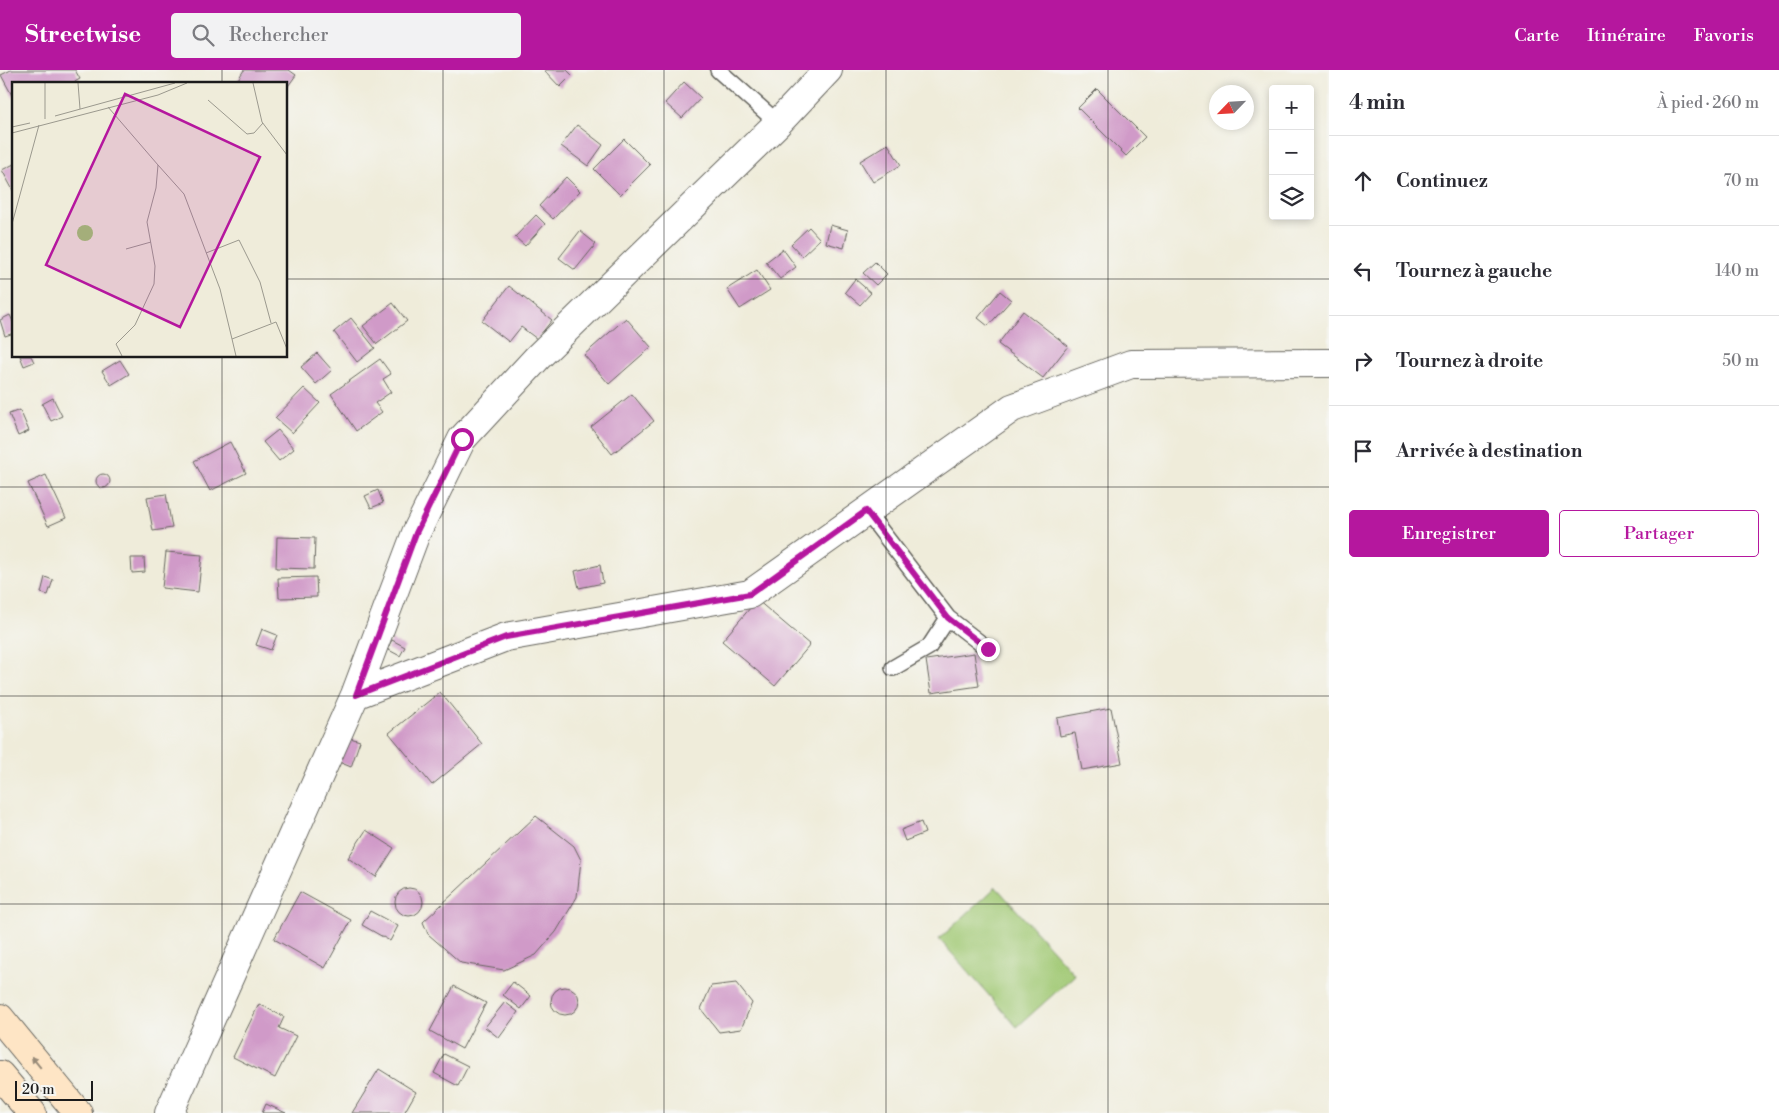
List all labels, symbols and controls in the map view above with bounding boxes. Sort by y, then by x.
search box [171,13,521,58]
text: Streetwise [25,20,141,50]
icon: search [189,21,217,49]
text: Rechercher [229,23,329,47]
text: Carte [1514,24,1559,47]
text: Itinéraire [1587,24,1666,47]
text: Favoris [1694,24,1754,47]
inset map [12,82,288,358]
north arrow [1209,85,1254,130]
map controls [1269,85,1314,220]
button: + [1269,85,1314,130]
text: 4 min [1349,90,1405,116]
text: À pied · 260 m [1657,93,1759,113]
button: − [1269,130,1314,175]
icon: ahead [1349,167,1377,195]
text: Continuez [1396,169,1488,193]
text: 70 m [1723,171,1759,191]
button: layers [1269,175,1314,220]
icon: left [1349,257,1377,285]
text: Tournez à gauche [1396,259,1552,283]
text: 140 m [1715,261,1759,281]
icon: right [1349,347,1377,375]
text: Tournez à droite [1396,349,1543,373]
text: 50 m [1722,351,1759,371]
route start [451,428,474,451]
icon: arrive [1349,437,1377,465]
text: Arrivée à destination [1396,439,1582,463]
button: Enregistrer [1349,510,1549,557]
button: Partager [1559,510,1759,557]
route end [977,638,1000,661]
one-way arrow [30,1056,41,1069]
scale bar [15,1078,92,1101]
text: 20 m [22,1081,54,1099]

